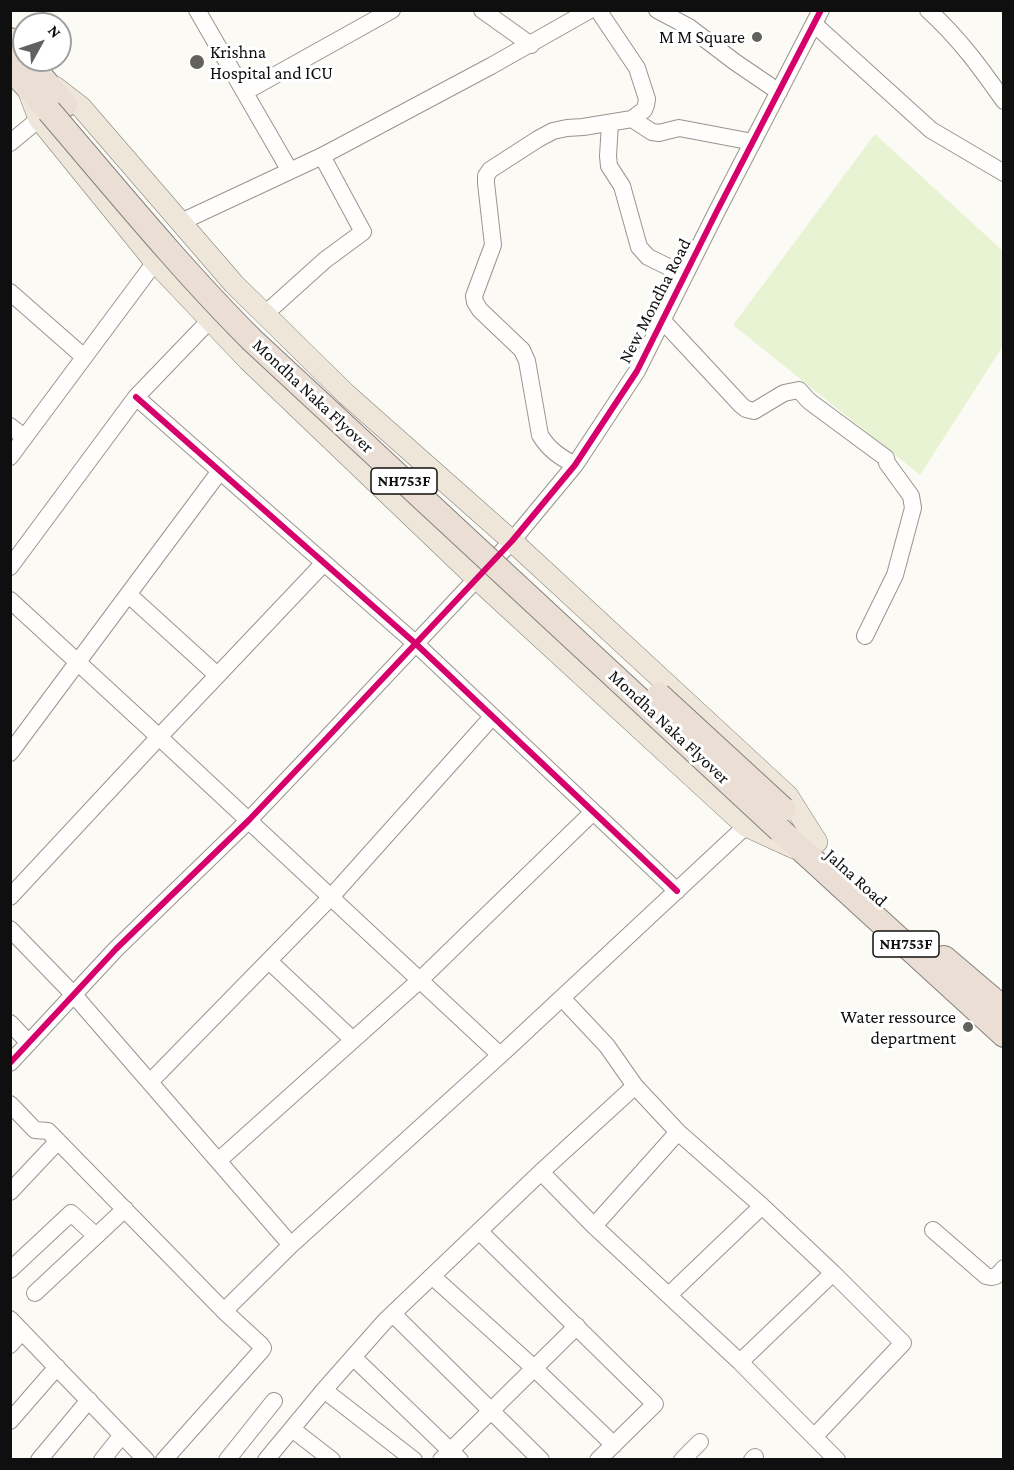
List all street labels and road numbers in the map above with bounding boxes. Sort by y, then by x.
street label: New Mondha Road [614,235,696,367]
street label: Mondha Naka Flyover [248,334,378,458]
road number: NH753F [371,468,437,494]
street label: Mondha Naka Flyover [604,665,734,789]
street label: Jalna Road [820,844,892,912]
road number: NH753F [873,931,939,957]

